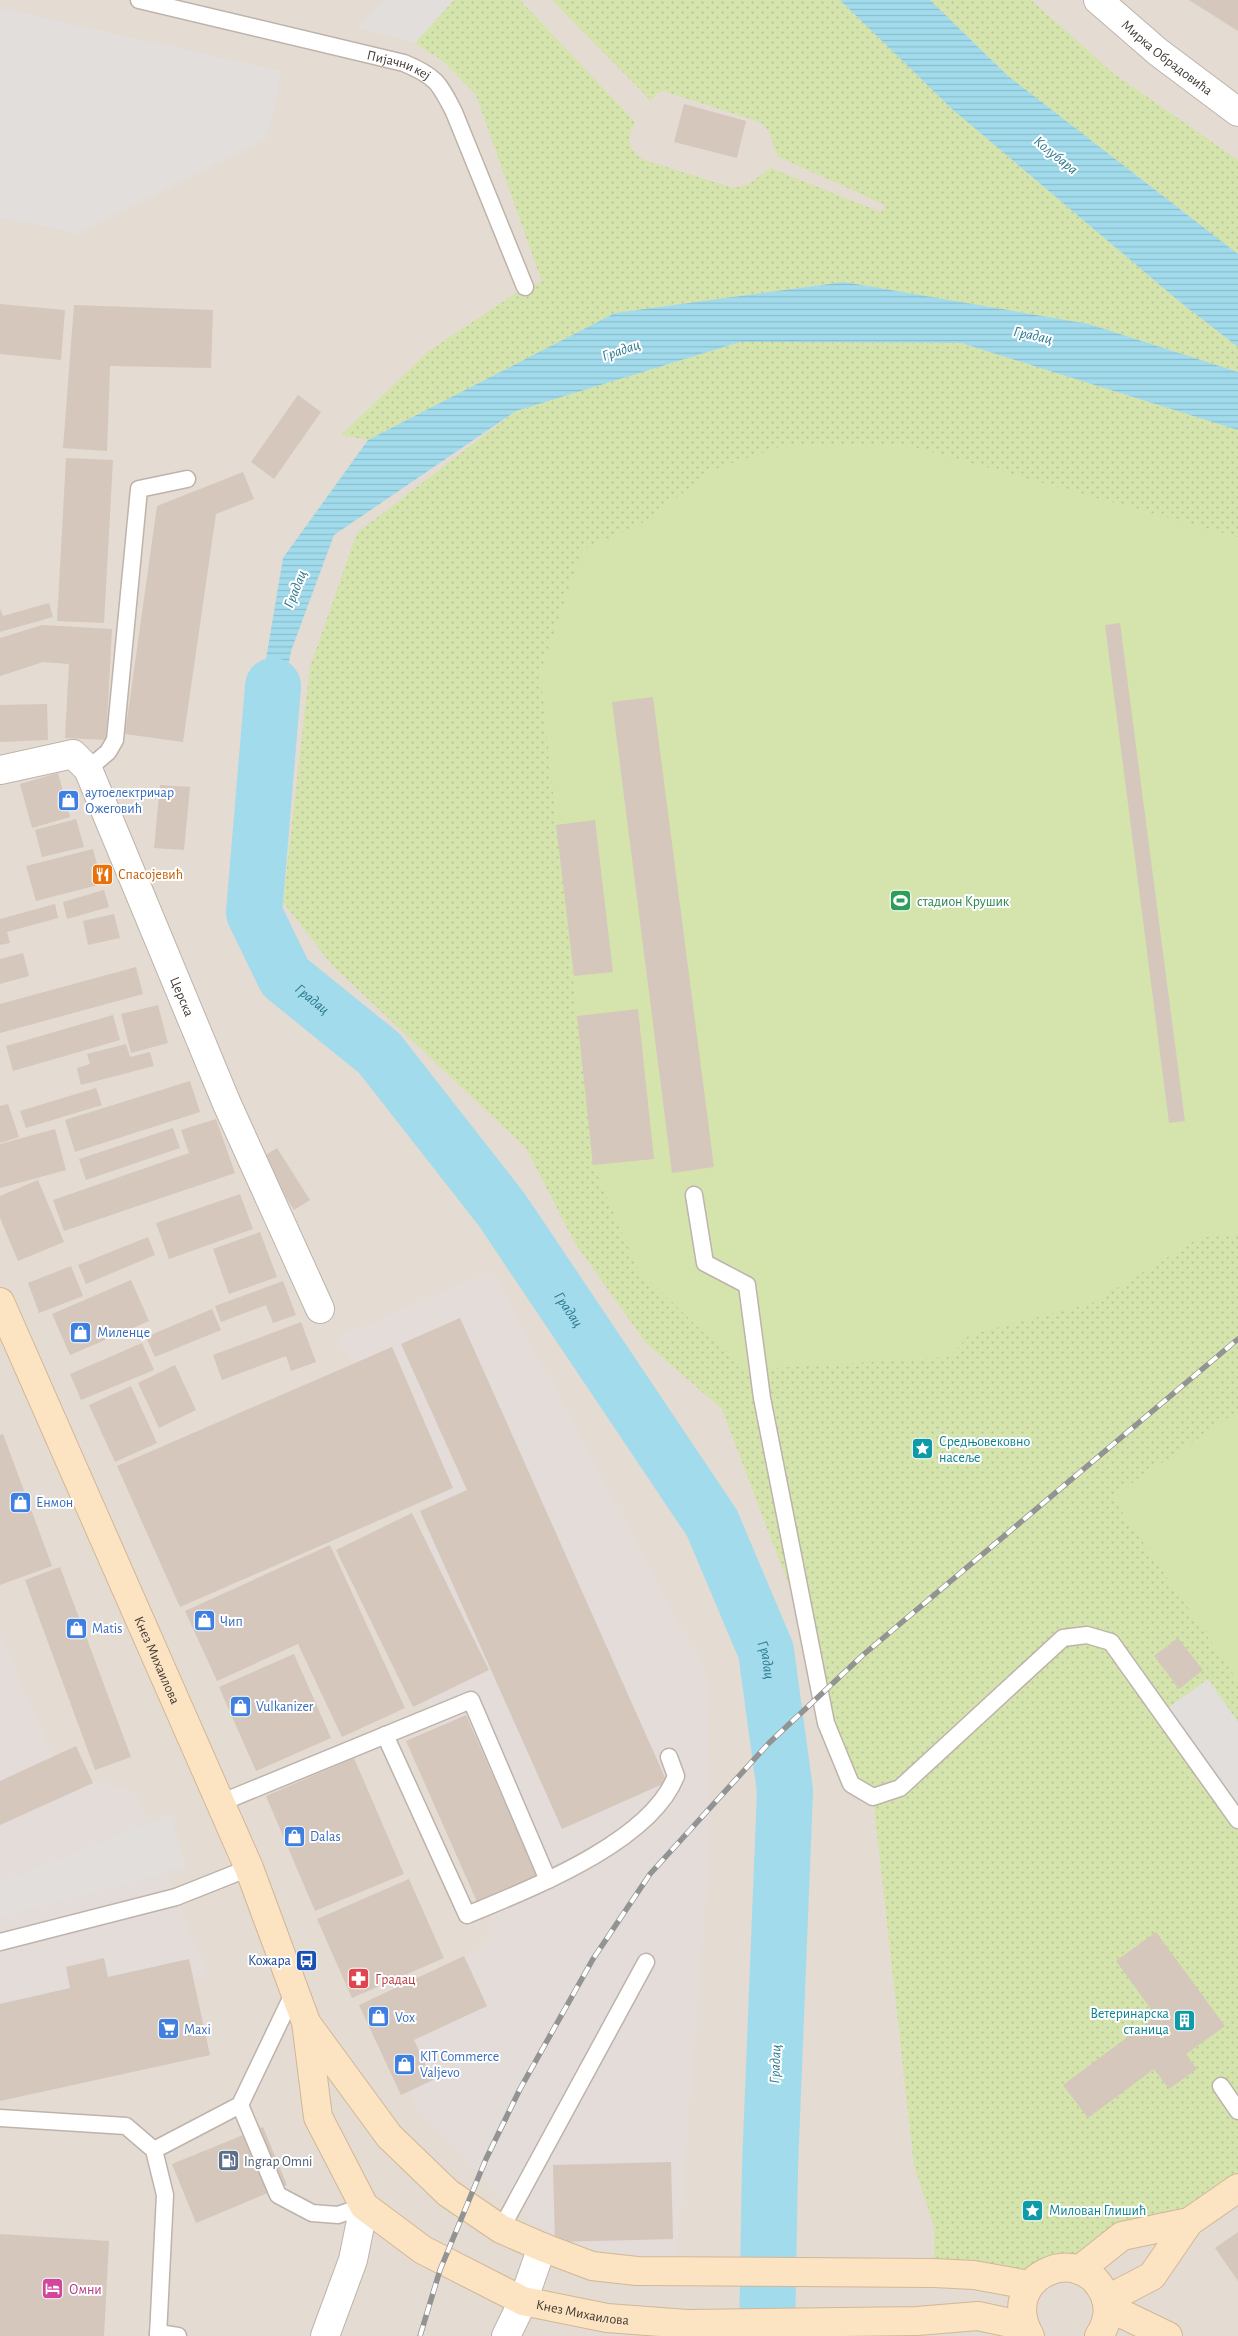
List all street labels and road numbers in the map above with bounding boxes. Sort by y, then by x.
street label: Мирка Обрадовића [1119,18,1215,99]
street label: Пијачни кеј [365,48,433,83]
street label: Церска [167,975,196,1019]
street label: Кнез Михаилова [131,1614,182,1707]
street label: Кнез Михаилова [535,2298,630,2328]

